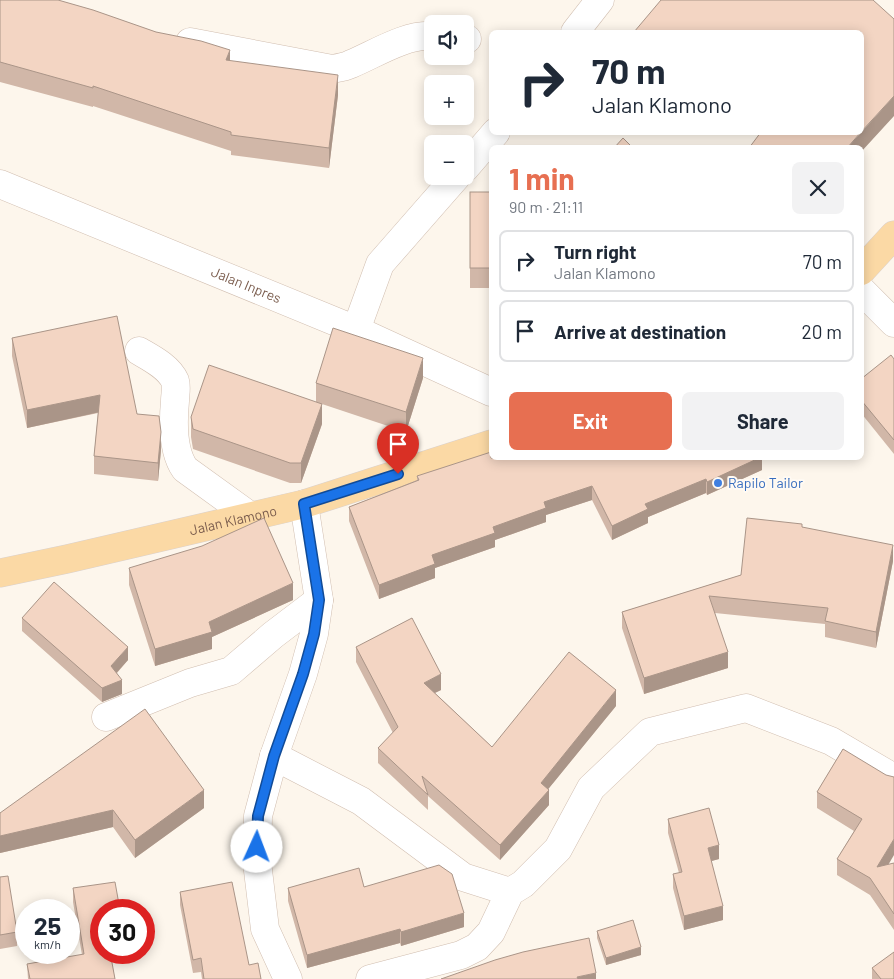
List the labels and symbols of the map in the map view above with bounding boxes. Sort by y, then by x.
street label: Jalan Inpres [209,263,284,306]
pin [377,423,419,474]
place label: Rapilo Tailor [728,474,803,491]
marker: Rapilo Tailor [712,477,724,489]
street label: Jalan Klamono [188,502,278,538]
position arrow [230,820,282,872]
speed limit sign: 30 [90,899,155,964]

